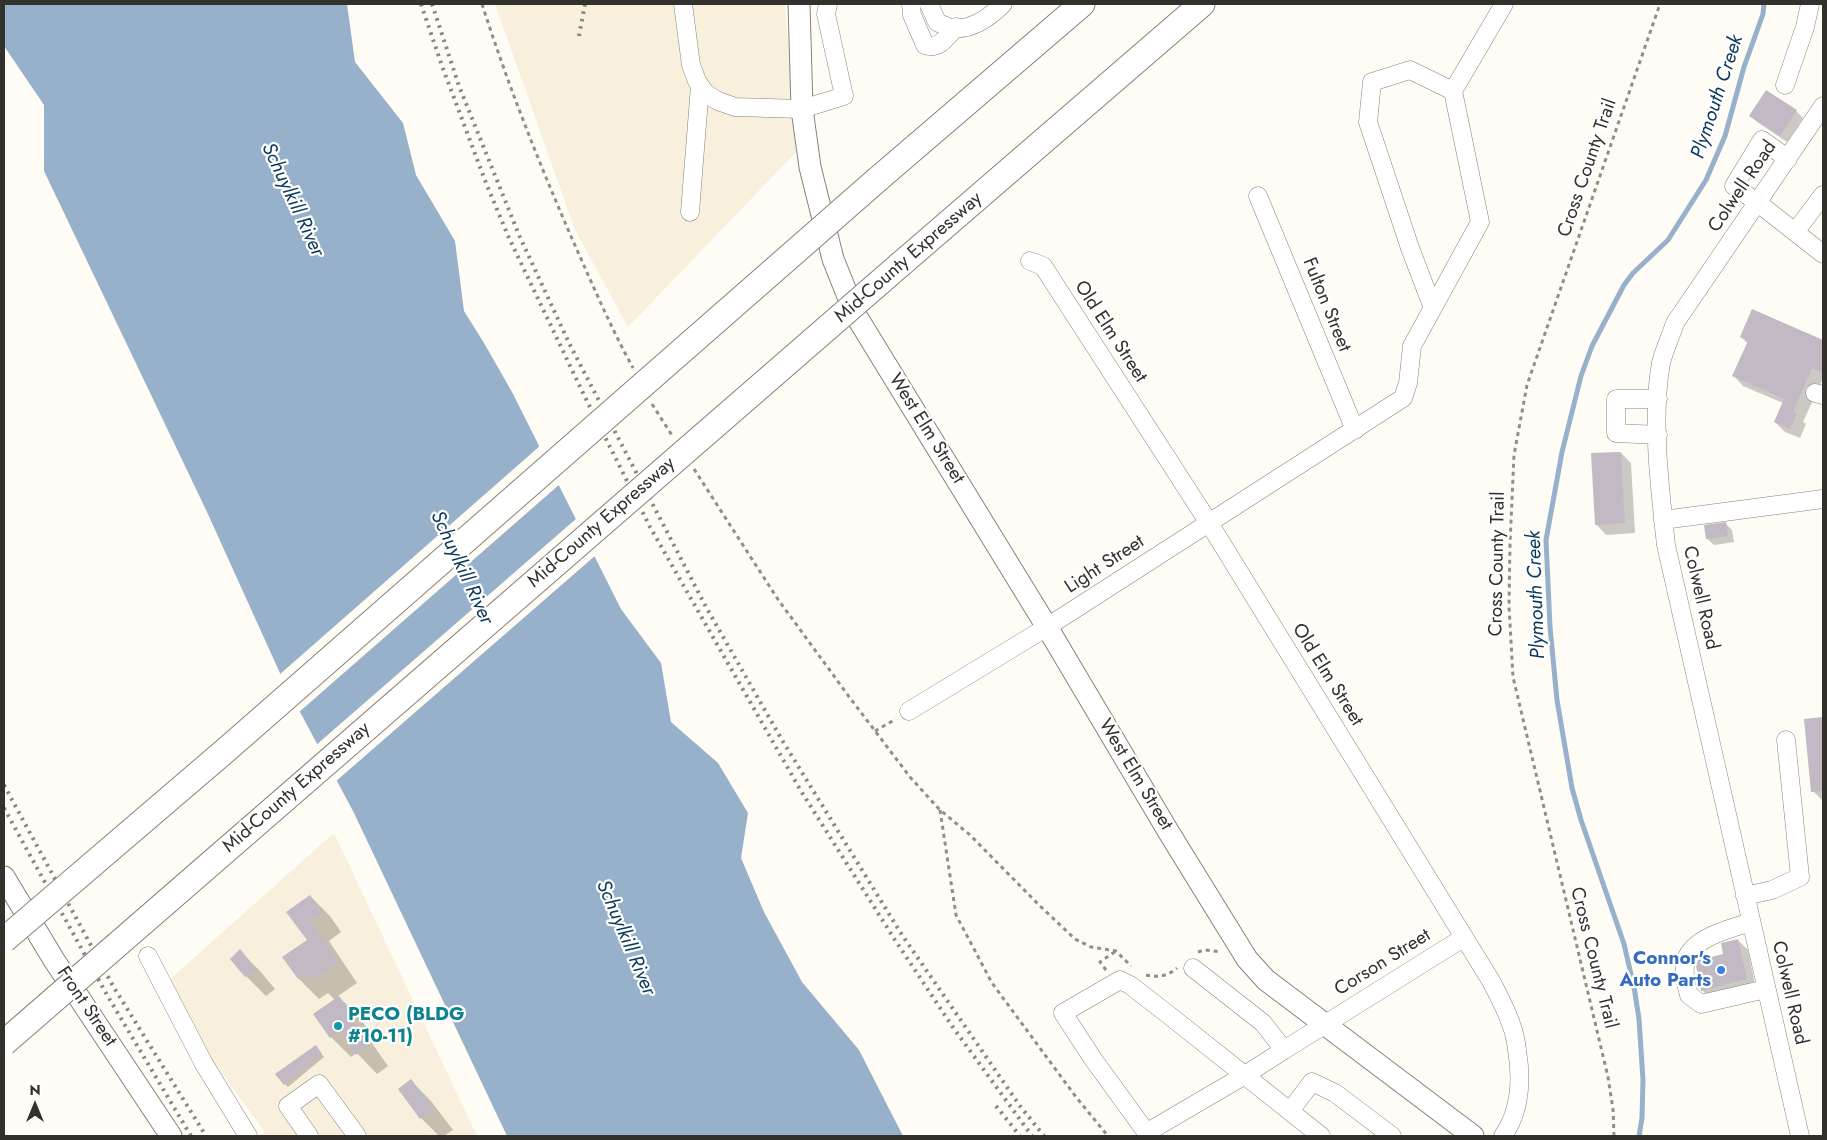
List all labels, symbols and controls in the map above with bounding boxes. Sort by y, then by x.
water label: Plymouth Creek [1687,32,1749,162]
street label: Cross County Trail [1554,96,1622,240]
street label: Colwell Road [1704,137,1782,237]
water label: Schuylkill River [255,139,329,261]
street label: Mid-County Expressway [831,188,987,328]
street label: Fulton Street [1297,255,1355,355]
street label: Old Elm Street [1069,277,1151,387]
street label: West Elm Street [883,370,969,488]
street label: Mid-County Expressway [524,453,680,593]
street label: Cross County Trail [1485,491,1511,637]
water label: Schuylkill River [424,507,498,629]
water label: Plymouth Creek [1523,530,1551,660]
street label: Light Street [1061,531,1149,599]
street label: Colwell Road [1677,544,1723,652]
street label: Old Elm Street [1286,620,1368,730]
street label: West Elm Street [1093,715,1177,835]
street label: Mid-County Expressway [219,718,375,858]
water label: Schuylkill River [590,877,660,999]
street label: Cross County Trail [1564,885,1622,1031]
street label: Corson Street [1331,924,1435,1002]
street label: Colwell Road [1766,939,1812,1047]
place label: Connor's Auto Parts [1620,948,1711,992]
street label: Front Street [51,963,121,1051]
marker: Connor's Auto Parts [1715,964,1727,976]
place label: PECO (BLDG #10-11) [348,1004,464,1048]
marker: PECO (BLDG #10-11) [332,1020,344,1032]
north arrow [10,1080,60,1130]
text: N [29,1080,41,1100]

